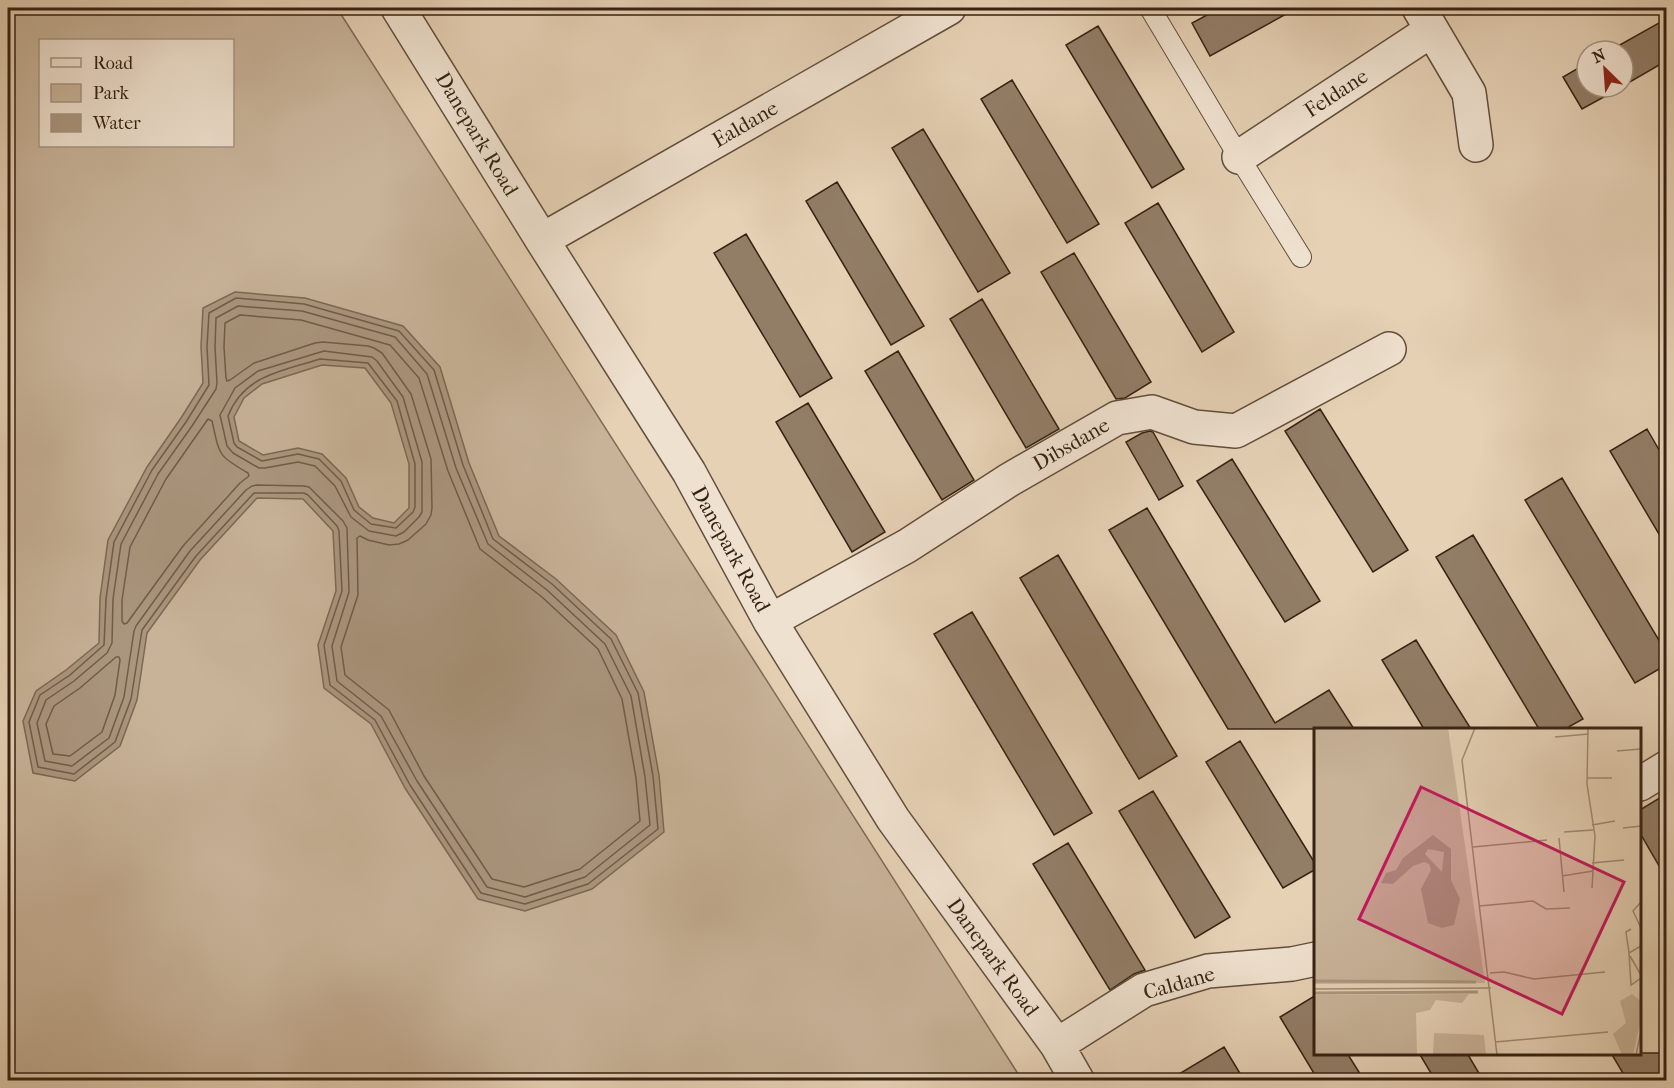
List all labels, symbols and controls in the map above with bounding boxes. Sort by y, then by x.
legend [39,39,234,147]
north arrow [1575,39,1635,99]
text: N [1589,44,1609,67]
text: Road [93,53,133,74]
street label: Feldane [1300,64,1372,122]
street label: Danepark Road [431,68,524,201]
text: Park [93,83,130,104]
street label: Ealdane [708,96,782,152]
text: Water [92,113,141,134]
street label: Dibsdane [1028,412,1114,476]
street label: Danepark Road [687,482,776,617]
inset map [1314,728,1641,1055]
street label: Danepark Road [942,893,1044,1021]
street label: Caldane [1141,961,1217,1005]

